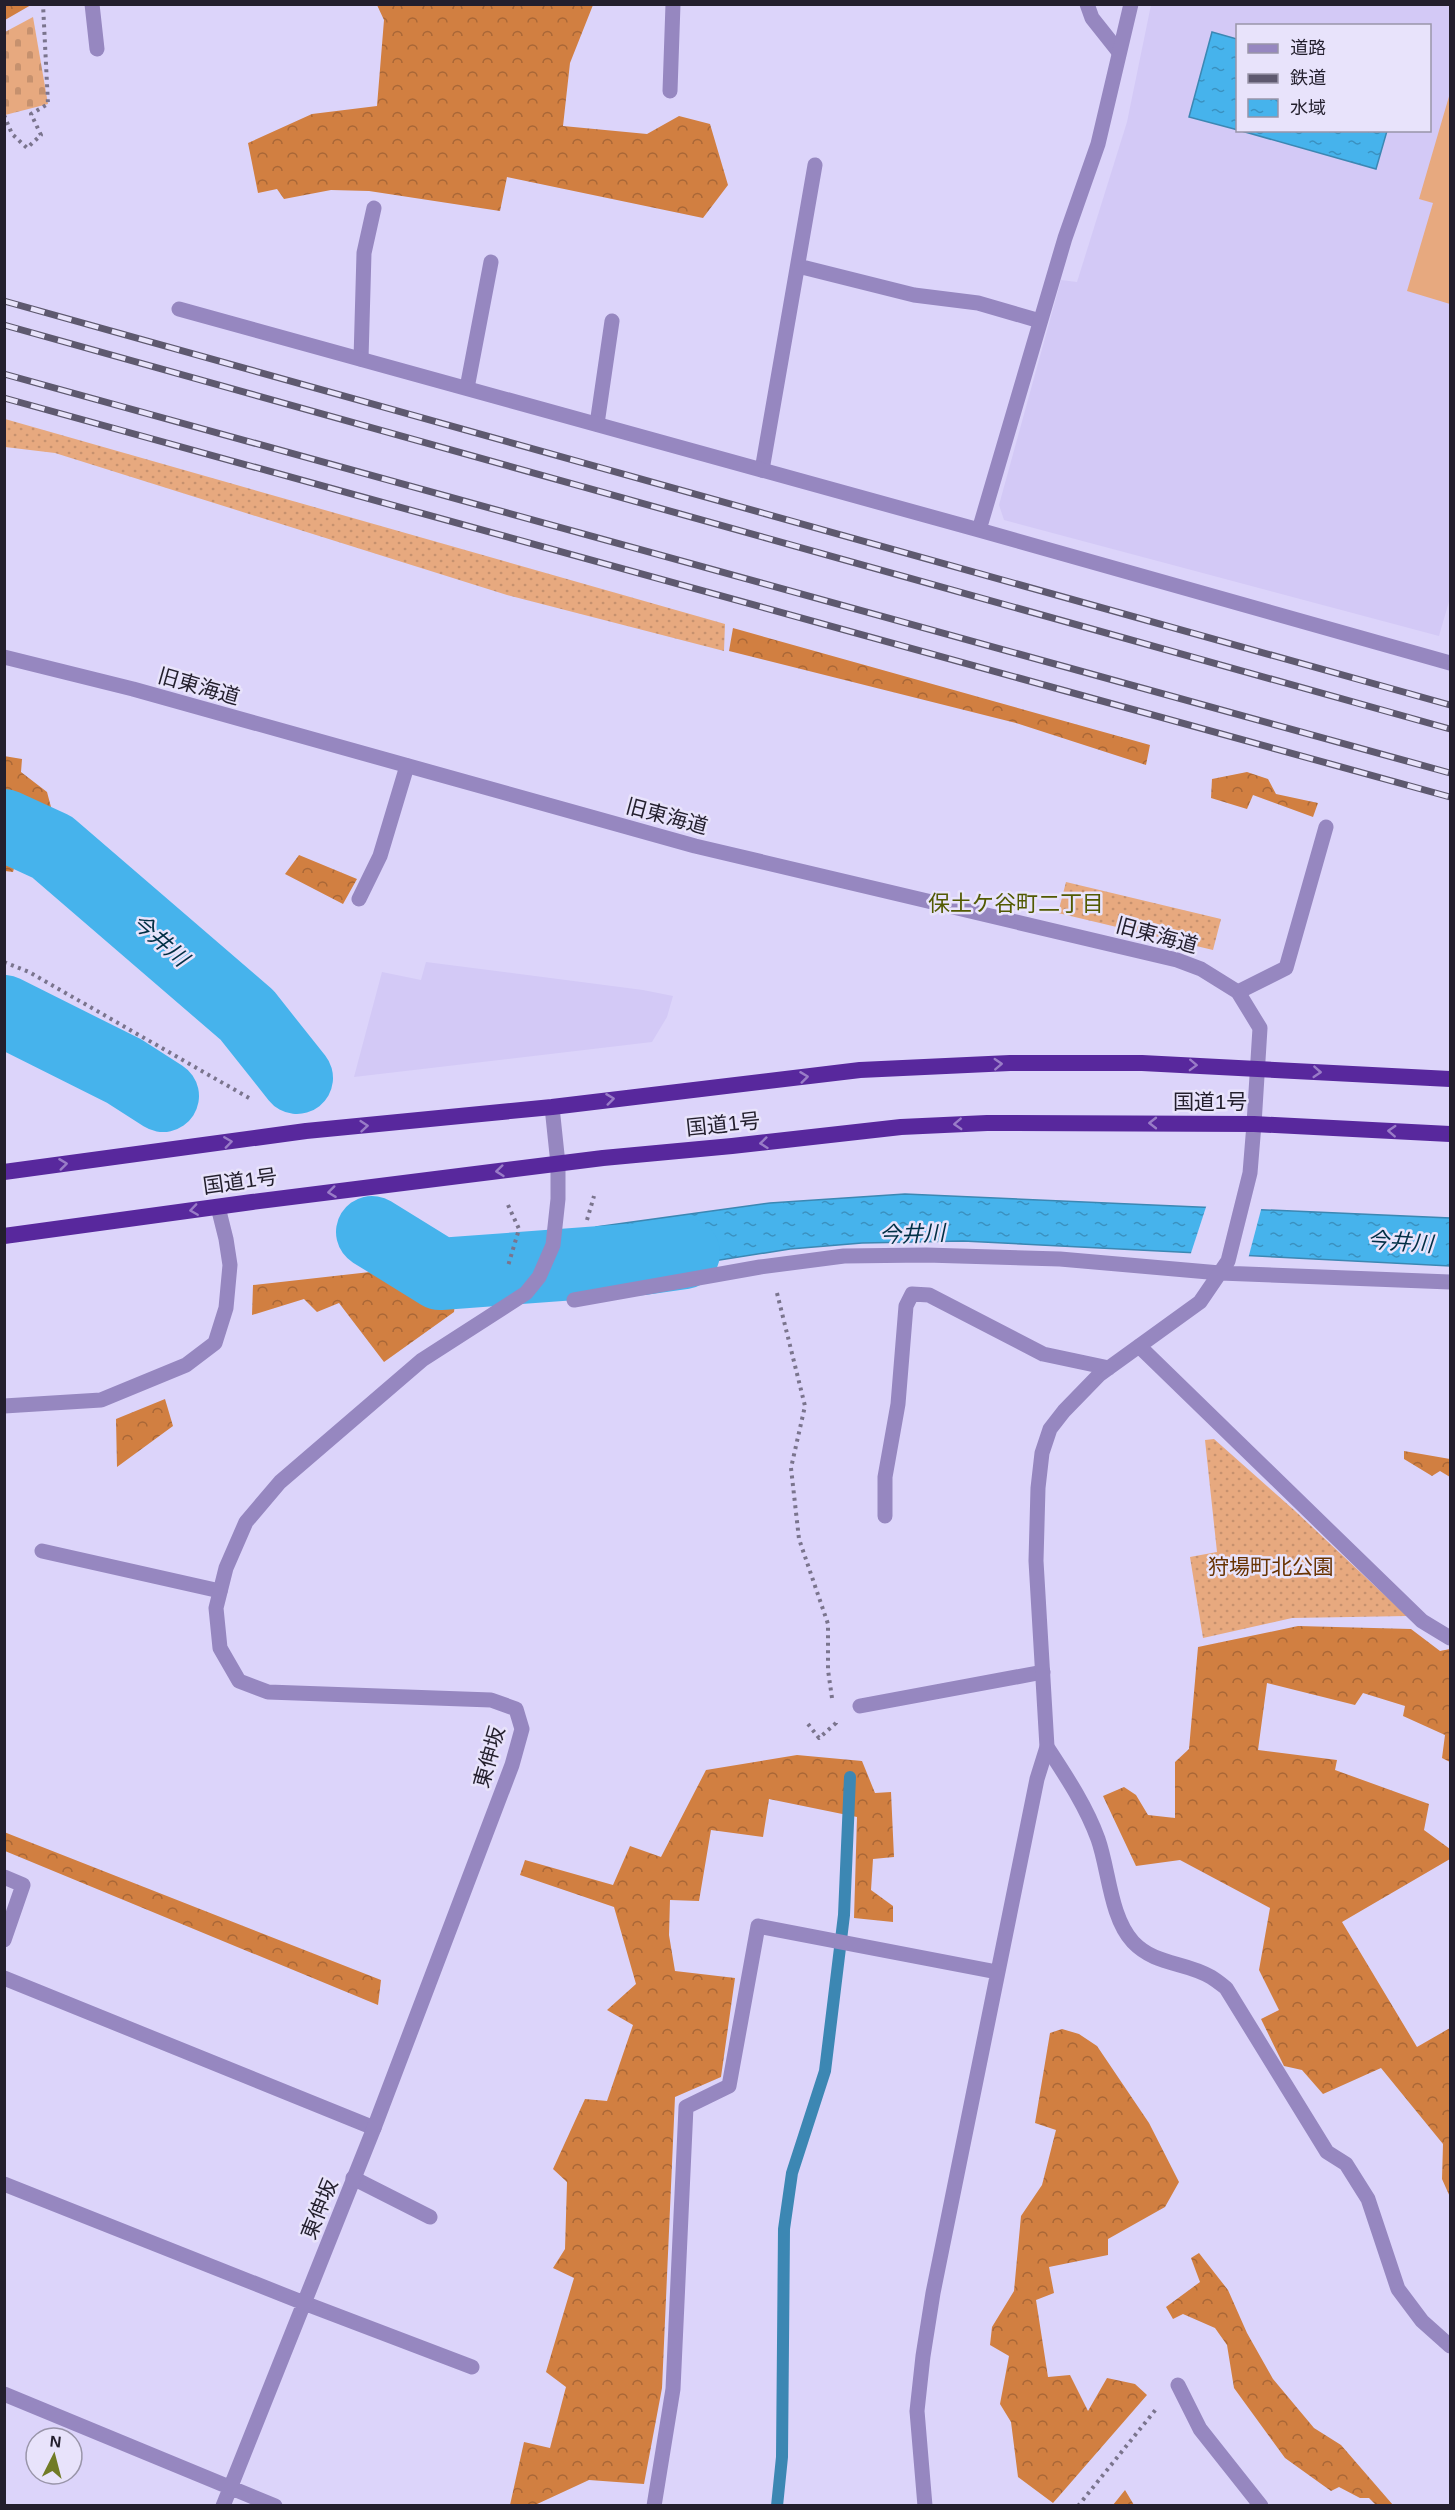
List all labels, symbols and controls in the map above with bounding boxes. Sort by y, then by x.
legend [1236,24,1431,132]
text: 道路 [1290,38,1326,58]
text: 鉄道 [1290,68,1326,88]
text: 水域 [1290,98,1326,118]
street label: 旧東海道 [155,663,243,709]
street label: 旧東海道 [623,794,711,838]
district label: 保土ケ谷町二丁目 [928,891,1104,916]
water label: 今井川 [127,909,195,972]
street label: 旧東海道 [1113,913,1201,957]
one-way arrow [994,1057,1003,1070]
one-way arrow [1189,1058,1198,1071]
one-way arrow [1312,1065,1321,1078]
one-way arrow [799,1071,808,1084]
street label: 国道1号 [1173,1090,1247,1113]
one-way arrow [605,1094,615,1106]
street label: 国道1号 [685,1109,761,1139]
one-way arrow [1149,1117,1158,1129]
one-way arrow [954,1118,963,1131]
one-way arrow [360,1120,369,1133]
one-way arrow [1388,1124,1397,1137]
one-way arrow [760,1136,769,1148]
one-way arrow [223,1137,232,1149]
one-way arrow [58,1159,67,1171]
street label: 国道1号 [201,1164,279,1198]
one-way arrow [495,1164,504,1177]
one-way arrow [327,1185,337,1198]
one-way arrow [189,1203,199,1216]
water label: 今井川 [879,1220,947,1248]
water label: 今井川 [1366,1227,1436,1257]
park label: 狩場町北公園 [1208,1555,1334,1578]
street label: 東伸坂 [469,1724,509,1790]
street label: 東伸坂 [297,2175,341,2243]
north arrow [24,2426,84,2486]
text: N [49,2433,62,2451]

